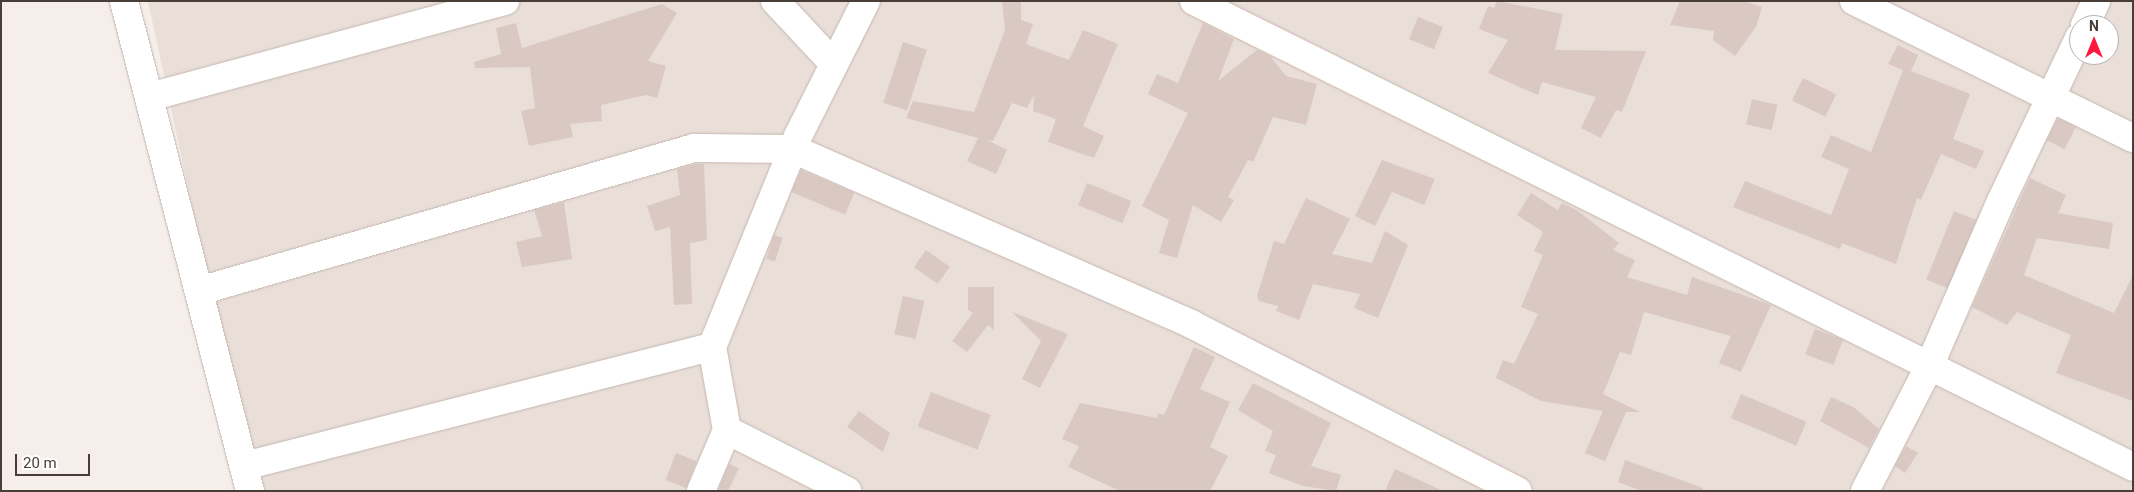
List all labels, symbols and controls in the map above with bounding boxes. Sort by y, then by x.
north arrow [2069,15,2119,65]
text: N [2089,18,2099,34]
scale bar [18,444,92,476]
text: 20 m [23,454,57,472]

